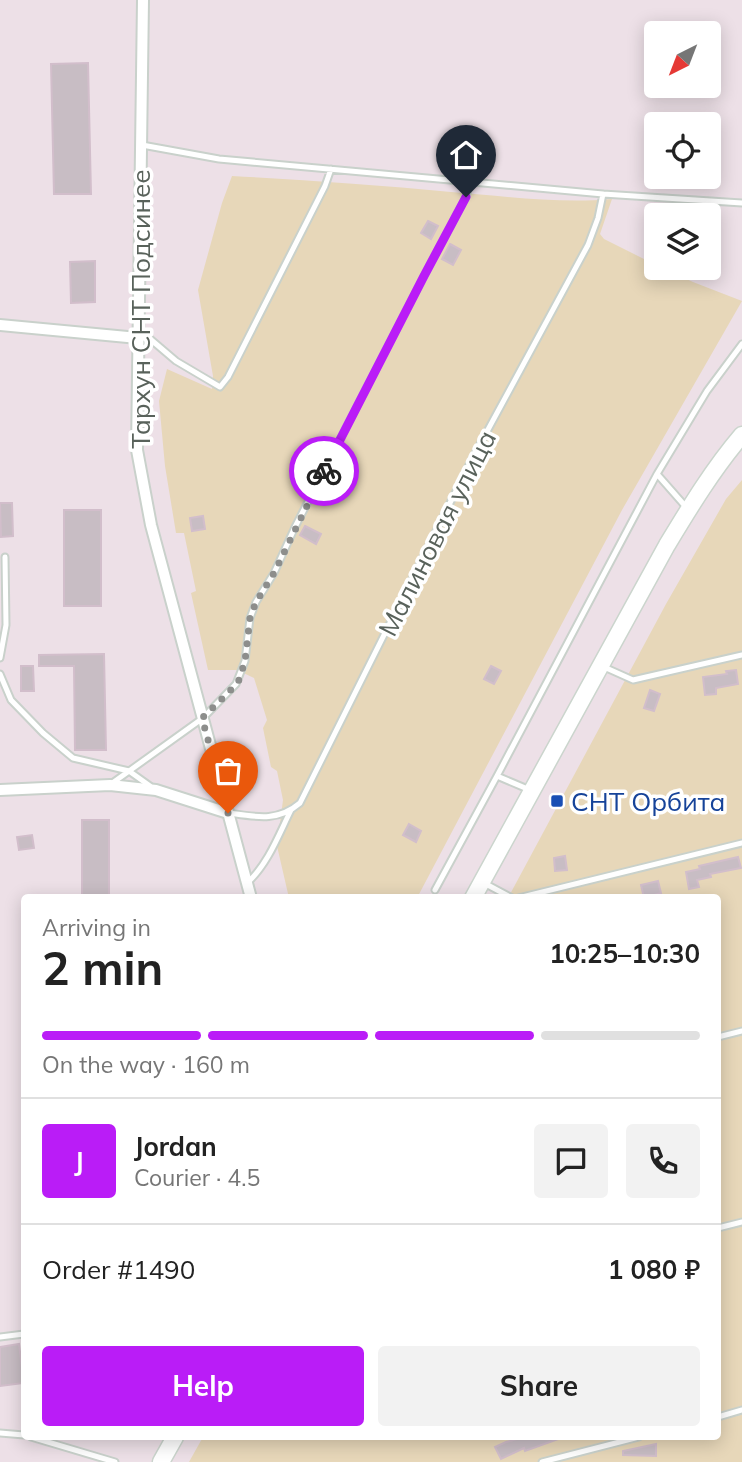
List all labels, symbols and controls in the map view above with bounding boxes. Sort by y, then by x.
north arrow [644,21,721,98]
map controls [644,21,721,280]
button: locate [644,112,721,189]
pin [436,125,496,197]
icon: home [447,136,485,174]
street label: Тархун СНТ Подсинее [124,169,157,449]
button: layers [644,203,721,280]
street label: Малиновая улица [371,424,503,642]
courier [289,436,359,506]
icon: bike [305,452,343,490]
pin [198,741,258,813]
icon: bag [209,752,247,790]
place label: СНТ Орбита [571,785,725,818]
marker: СНТ Орбита [549,793,565,809]
text: Arriving in [42,913,151,942]
text: 10:25–10:30 [549,937,700,970]
text: 2 min [42,939,163,997]
text: On the way · 160 m [42,1050,250,1079]
button: chat [534,1124,608,1198]
button: phone [626,1124,700,1198]
text: Jordan [134,1130,217,1163]
text: J [74,1145,84,1178]
text: Courier · 4.5 [134,1163,260,1192]
text: Order #1490 [42,1253,195,1286]
text: 1 080 ₽ [608,1253,700,1286]
button: Help [42,1346,364,1426]
button: Share [378,1346,700,1426]

